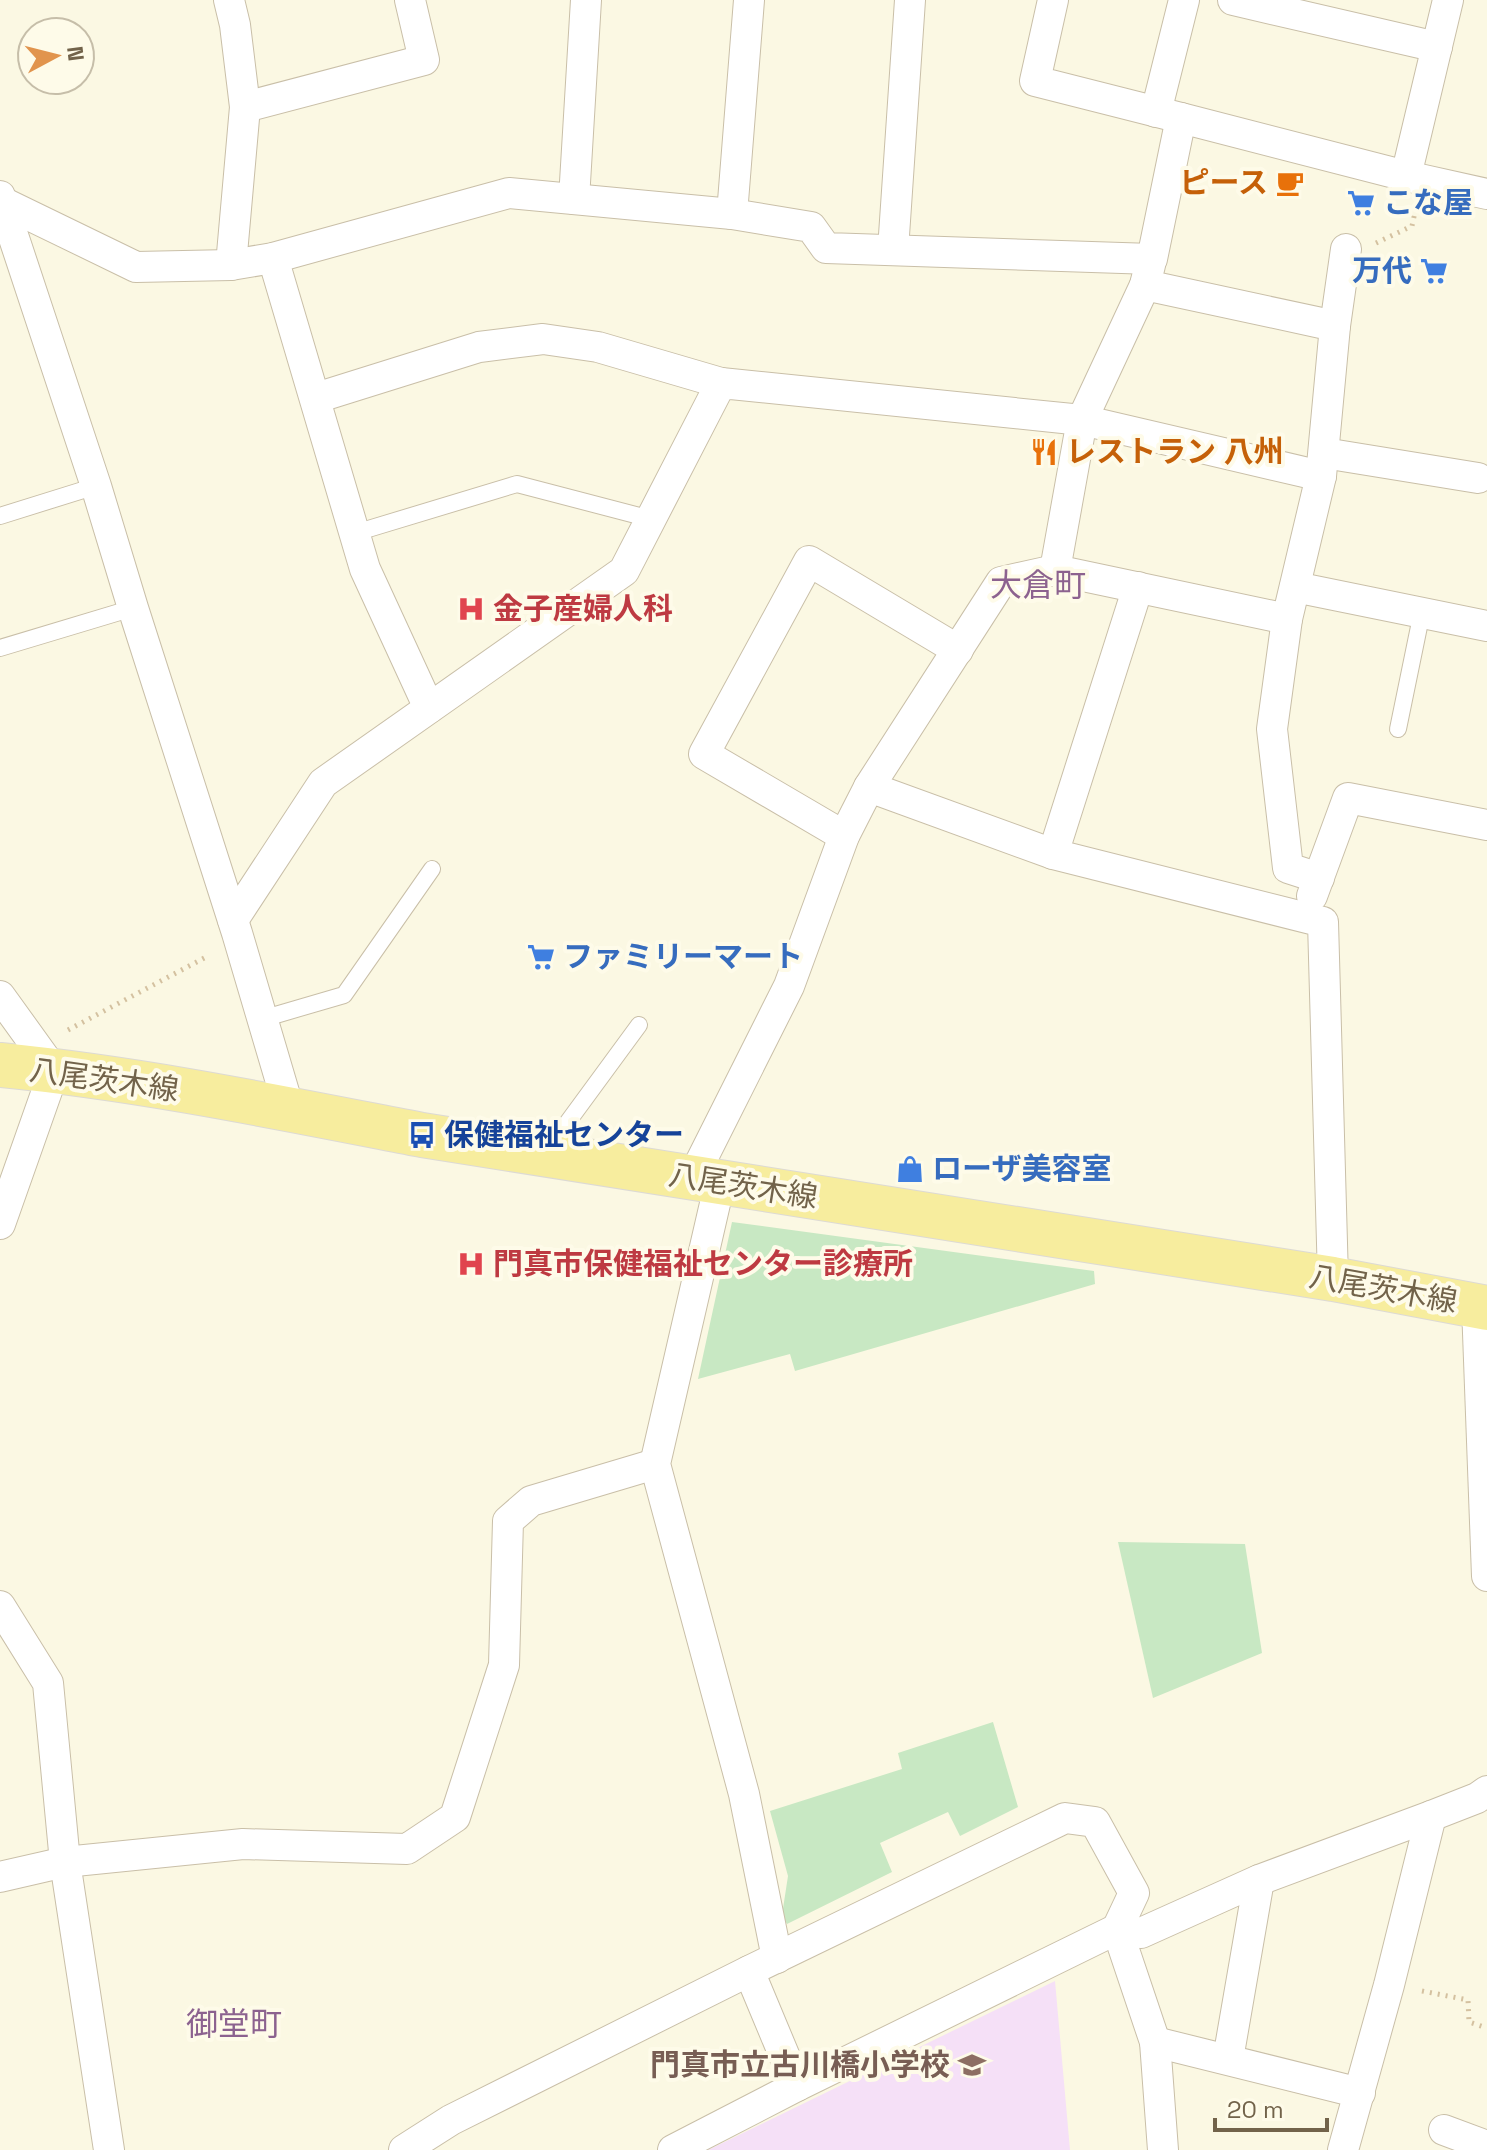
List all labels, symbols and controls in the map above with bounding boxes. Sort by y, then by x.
north arrow [16,16,96,96]
text: N [61,45,91,63]
place label: ピース [1180,163,1268,202]
cafe icon: ピース [1275,168,1305,198]
place label: こな屋 [1383,183,1473,222]
supermarket icon: こな屋 [1346,188,1376,218]
place label: 万代 [1352,251,1412,290]
supermarket icon: 万代 [1419,256,1449,286]
place label: レストラン 八州 [1066,432,1284,471]
restaurant icon: レストラン 八州 [1029,437,1059,467]
district label: 大倉町 [990,565,1086,605]
place label: 金子産婦人科 [493,589,673,628]
hospital icon: 金子産婦人科 [456,594,486,624]
place label: ファミリーマート [563,937,803,976]
supermarket icon: ファミリーマート [526,942,556,972]
street label: 八尾茨木線 [27,1050,181,1109]
place label: 保健福祉センター [444,1115,684,1154]
bus stop icon: 保健福祉センター [407,1120,437,1150]
place label: ローザ美容室 [932,1149,1111,1188]
shop icon: ローザ美容室 [895,1154,925,1184]
street label: 八尾茨木線 [666,1155,820,1216]
place label: 門真市保健福祉センター診療所 [493,1244,913,1283]
hospital icon: 門真市保健福祉センター診療所 [456,1249,486,1279]
street label: 八尾茨木線 [1306,1256,1460,1321]
district label: 御堂町 [186,2004,282,2044]
place label: 門真市立古川橋小学校 [650,2045,950,2084]
school or university icon: 門真市立古川橋小学校 [957,2050,987,2080]
scale bar [1215,2082,1327,2132]
text: 20 m [1227,2094,1284,2125]

